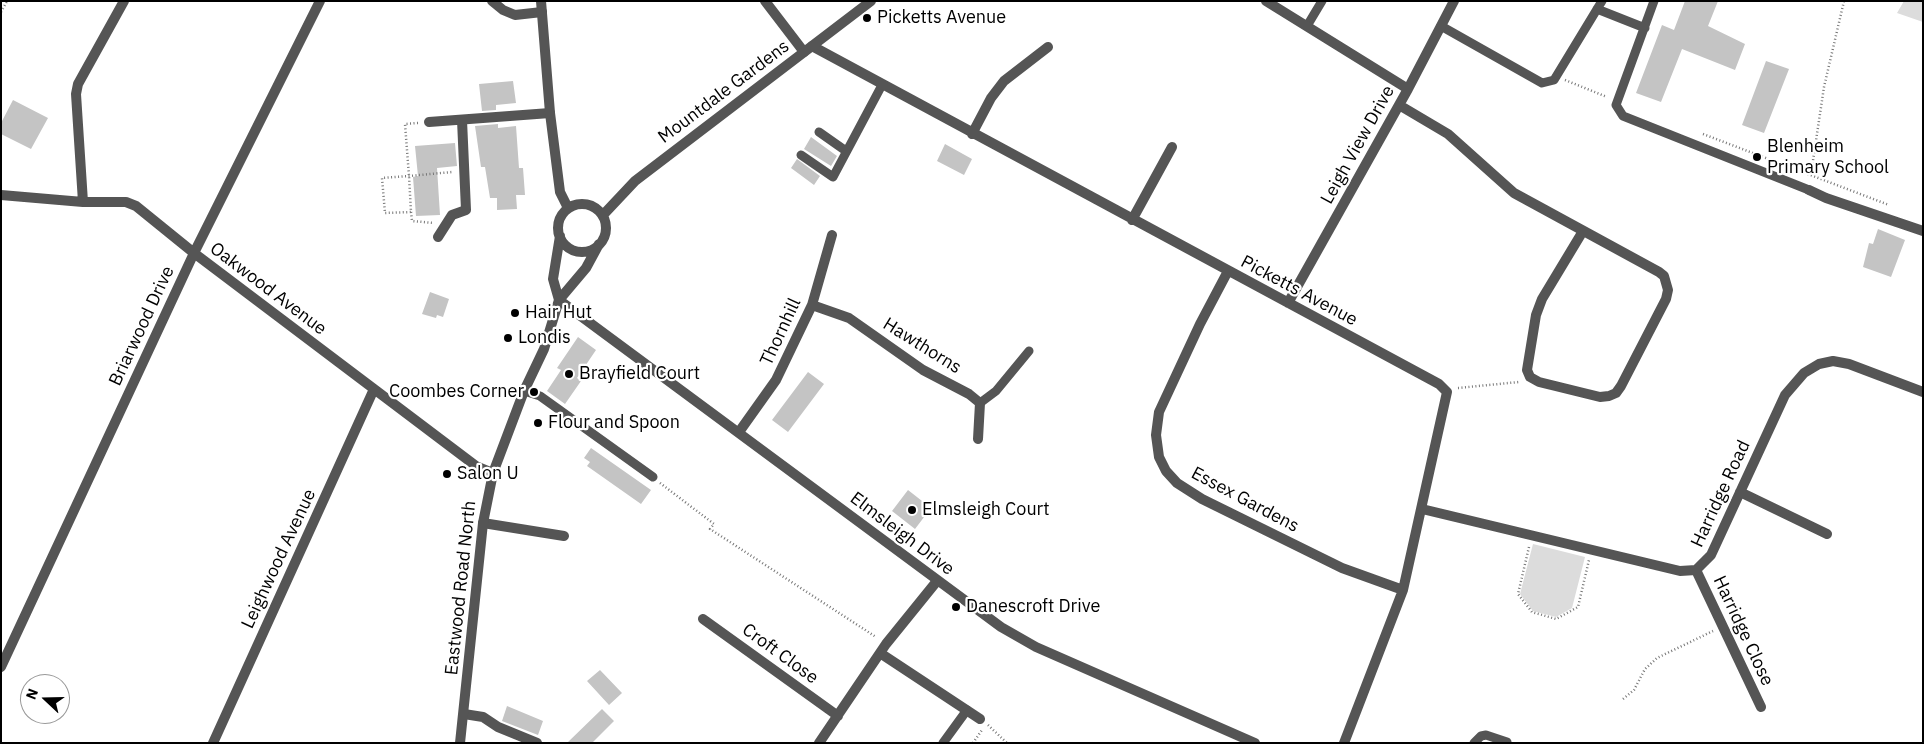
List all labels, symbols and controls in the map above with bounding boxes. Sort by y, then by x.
place label: Picketts Avenue [877,7,1006,29]
marker: Picketts Avenue [861,12,873,24]
street label: Mountdale Gardens [654,36,794,148]
street label: Leigh View Drive [1316,82,1400,208]
place label: Blenheim Primary School [1767,136,1889,178]
marker: Blenheim Primary School [1751,151,1763,163]
street label: Oakwood Avenue [205,238,331,340]
street label: Picketts Avenue [1237,251,1361,331]
street label: Briarwood Drive [105,263,179,389]
street label: Thornhill [756,295,806,369]
place label: Hair Hut [525,302,592,324]
marker: Hair Hut [509,307,521,319]
street label: Hawthorns [879,313,965,379]
place label: Londis [518,327,571,349]
marker: Londis [502,332,514,344]
place label: Brayfield Court [579,363,700,385]
marker: Brayfield Court [563,368,575,380]
place label: Coombes Corner [389,381,524,403]
marker: Coombes Corner [528,386,540,398]
place label: Flour and Spoon [548,412,680,434]
marker: Flour and Spoon [532,417,544,429]
street label: Harridge Road [1687,437,1755,551]
place label: Salon U [457,463,519,485]
street label: Essex Gardens [1187,463,1303,537]
marker: Salon U [441,468,453,480]
street label: Leighwood Avenue [237,486,321,632]
street label: Elmsleigh Drive [846,488,958,580]
place label: Elmsleigh Court [922,499,1050,521]
street label: Eastwood Road North [441,500,481,676]
marker: Elmsleigh Court [906,504,918,516]
street label: Harridge Close [1708,573,1778,689]
place label: Danescroft Drive [966,596,1100,618]
marker: Danescroft Drive [950,601,962,613]
street label: Croft Close [738,619,822,689]
north arrow [20,674,70,724]
text: N [22,686,42,702]

